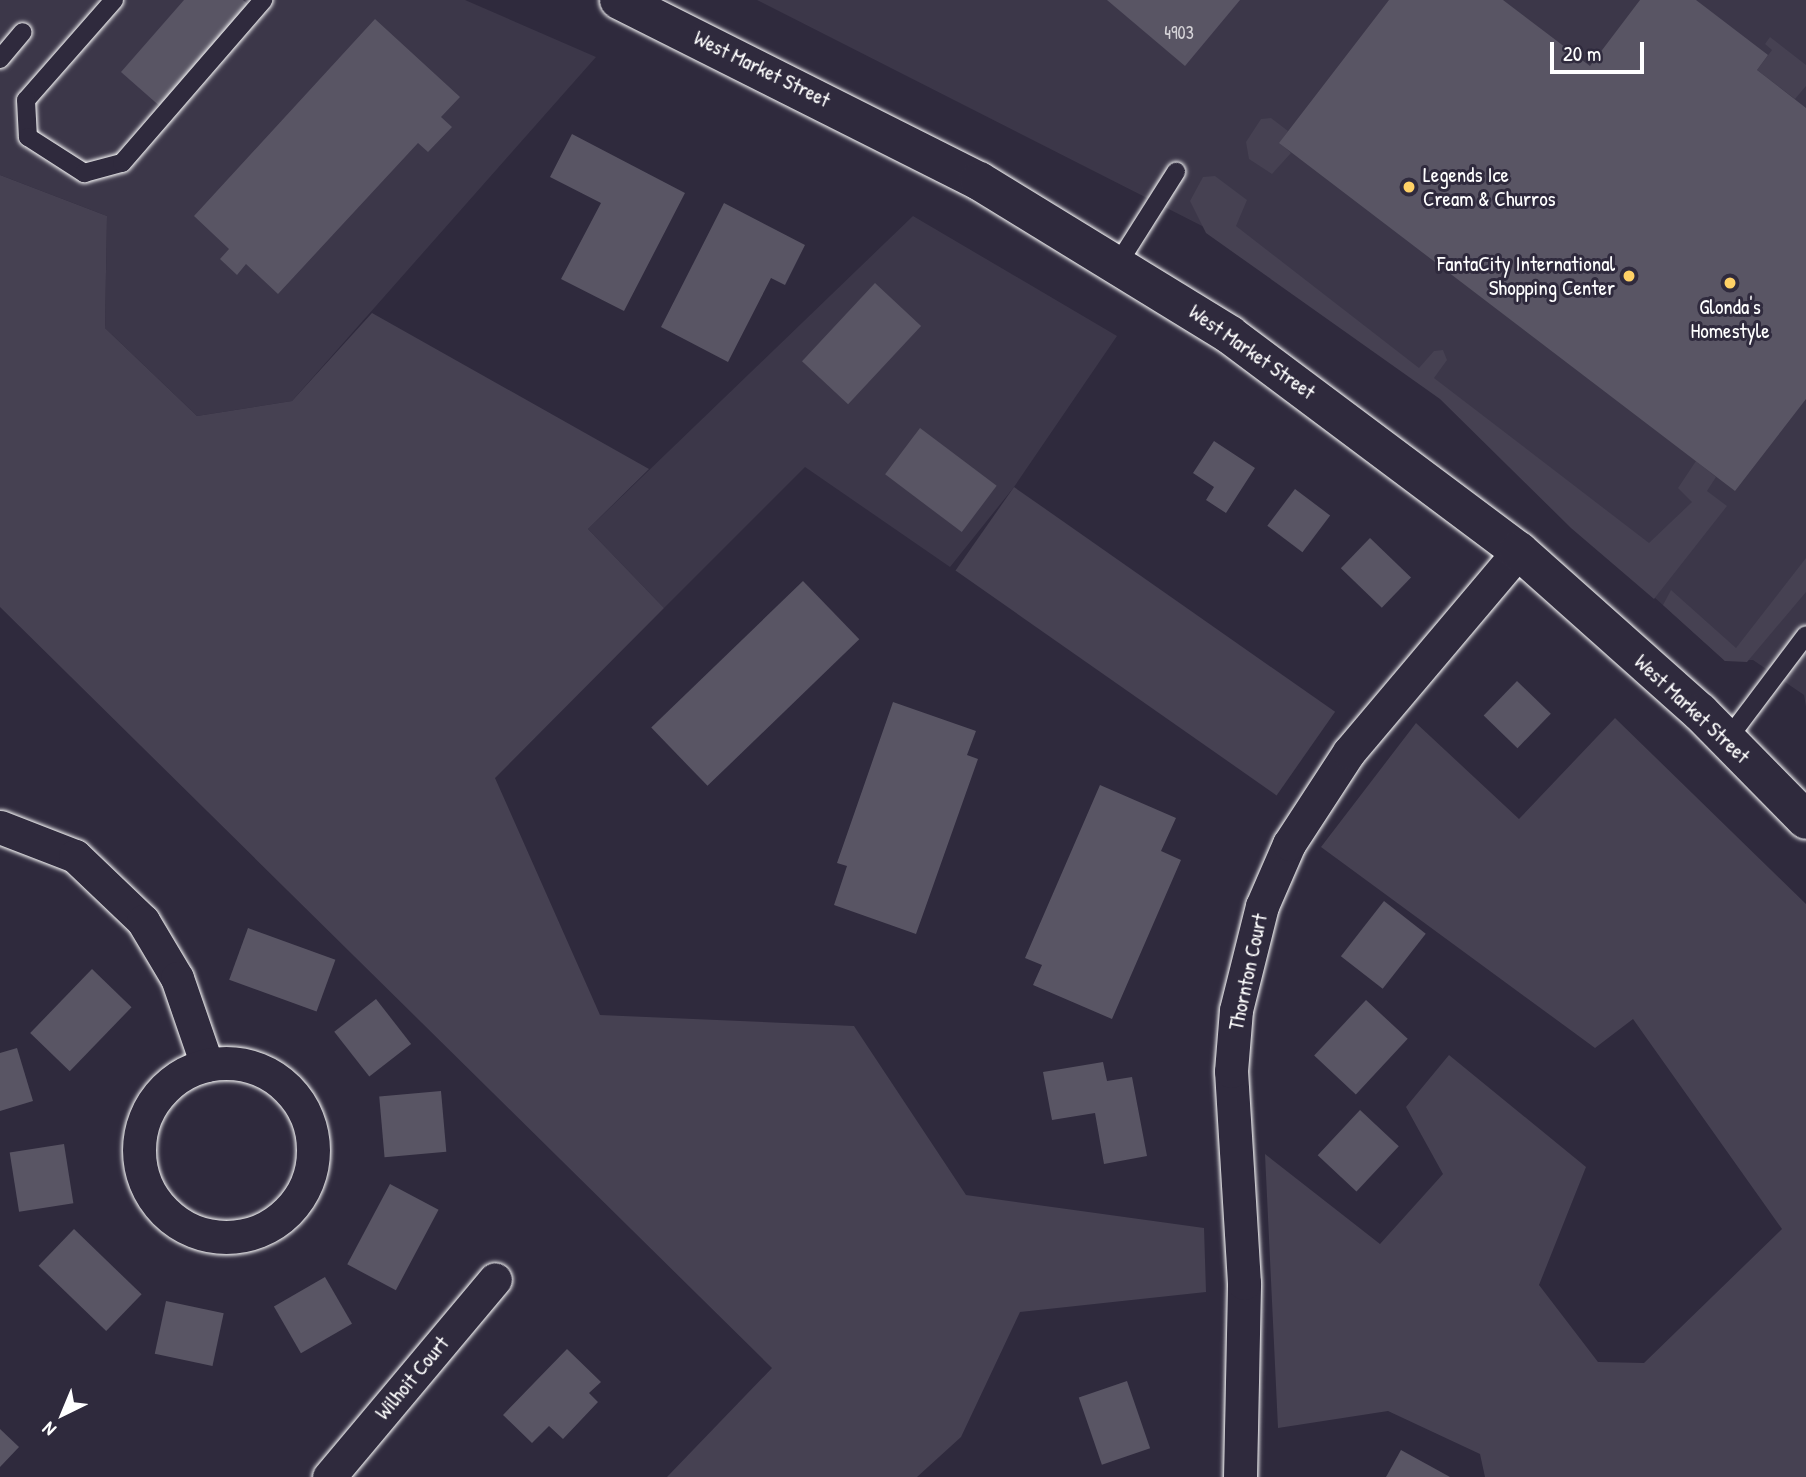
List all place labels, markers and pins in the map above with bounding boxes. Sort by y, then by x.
place label: Legends Ice Cream & Churros [1423,162,1556,212]
marker: Legends Ice Cream & Churros [1401,179,1417,195]
place label: FantaCity International Shopping Center [1437,251,1615,301]
marker: FantaCity International Shopping Center [1621,268,1637,284]
marker: Glonda's Homestyle [1722,275,1738,291]
place label: Glonda's Homestyle [1690,294,1770,344]

